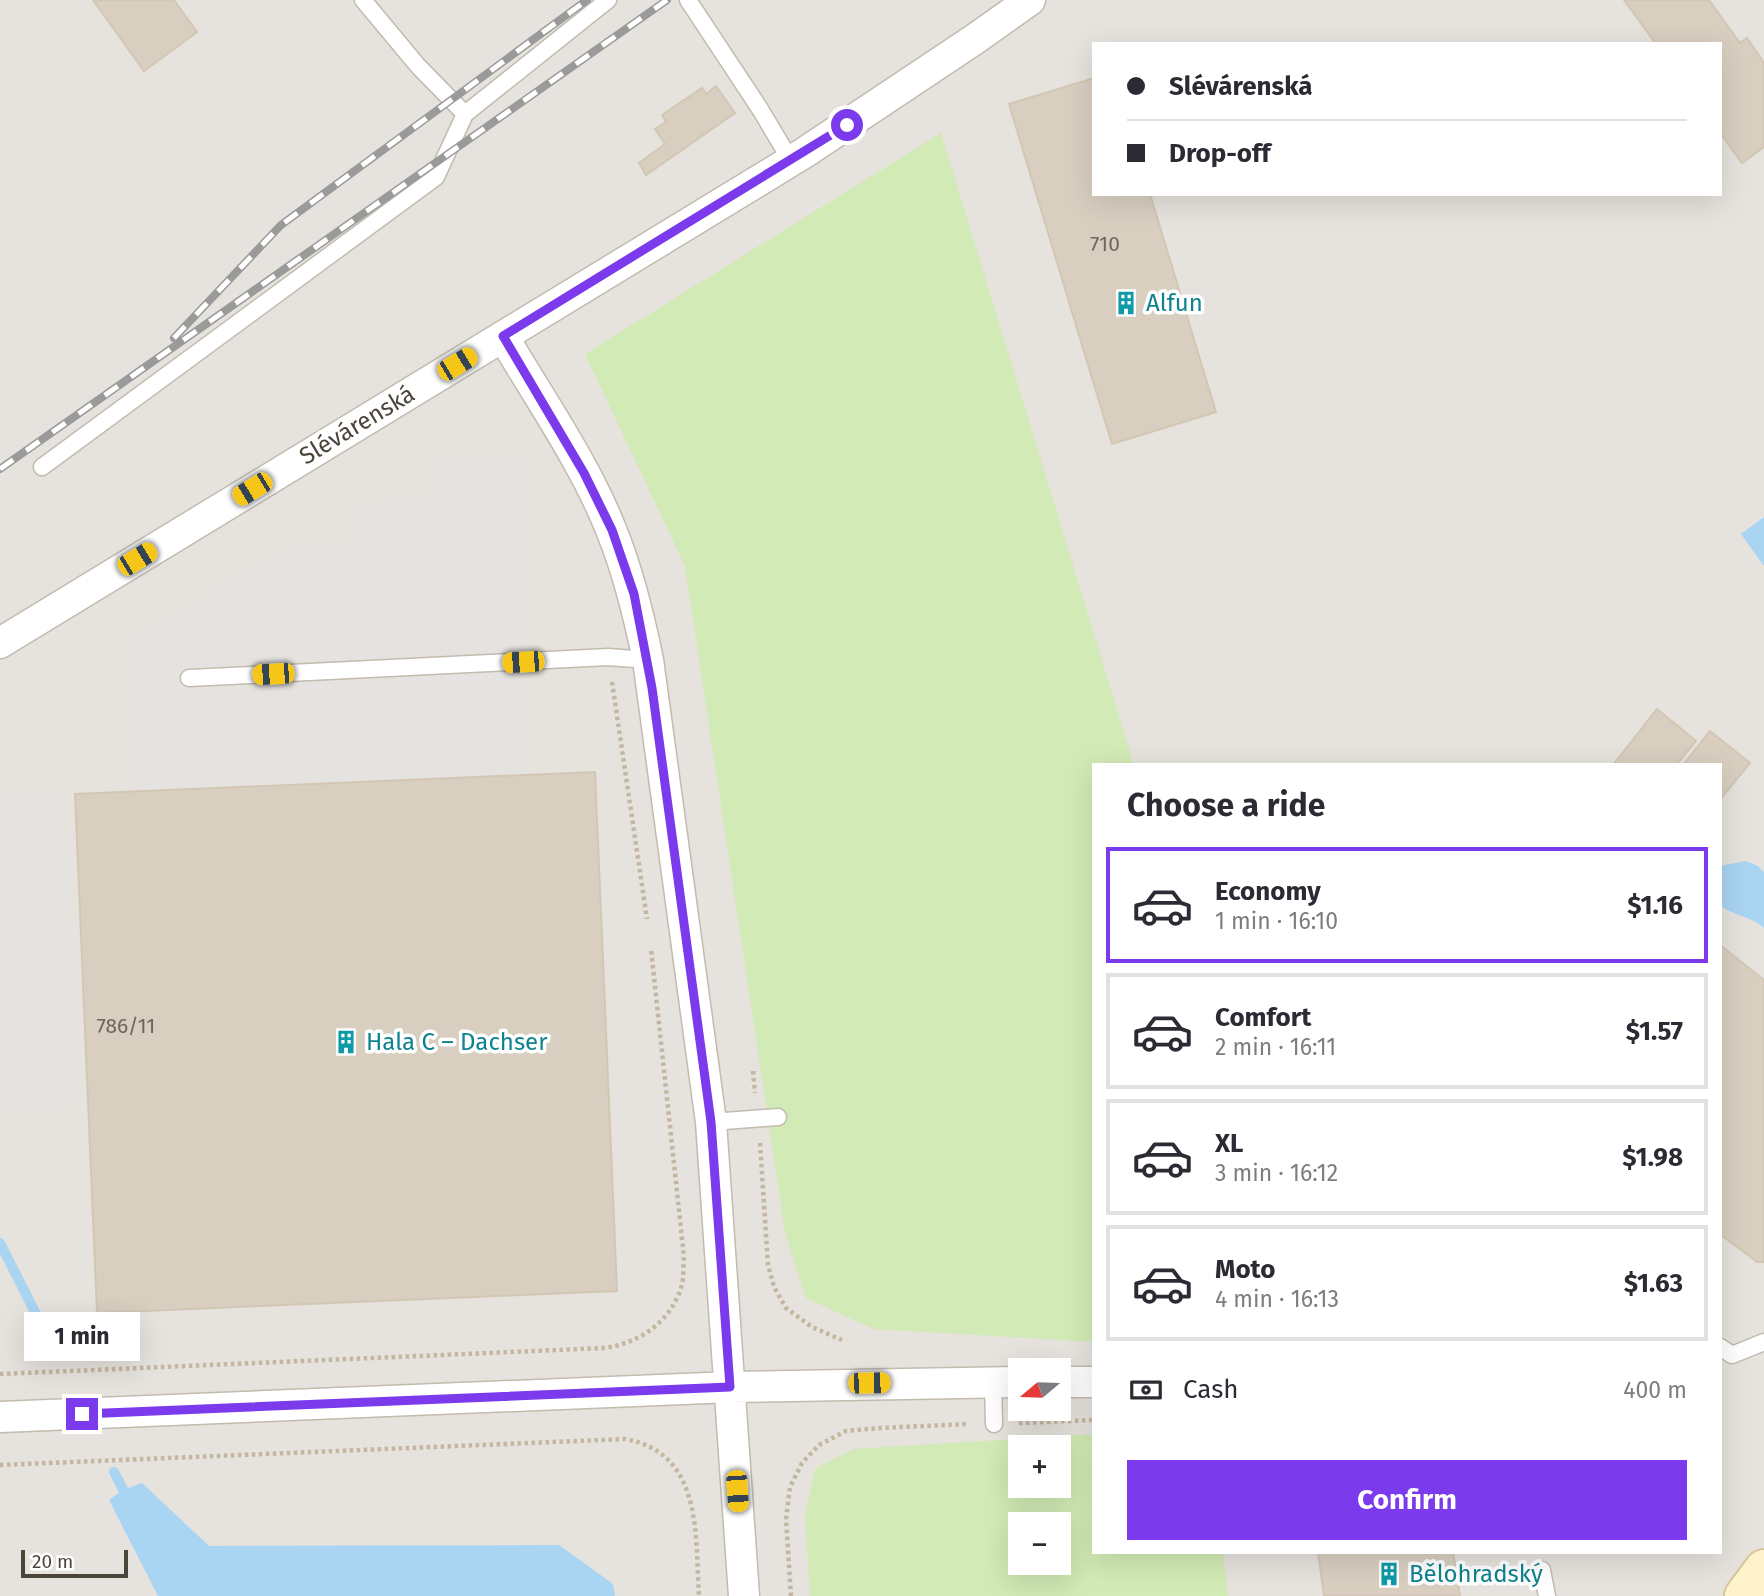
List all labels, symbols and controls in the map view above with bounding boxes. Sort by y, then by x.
text: Slévárenská [1169,71,1312,102]
route start [831,109,863,141]
text: Drop-off [1169,138,1271,169]
house number: 710 [1090,231,1120,257]
building icon: Alfun [1112,289,1140,317]
place label: Alfun [1146,289,1203,317]
car [434,344,481,384]
street label: Slévárenská [294,380,420,470]
car [229,469,276,509]
car [114,539,161,579]
car [502,650,545,674]
car [252,662,295,686]
text: Choose a ride [1127,786,1325,824]
icon: car [1131,874,1194,937]
text: Economy [1215,876,1321,907]
text: $1.16 [1627,890,1683,921]
text: 1 min · 16:10 [1215,907,1338,935]
icon: car [1131,1000,1194,1063]
text: Comfort [1215,1002,1311,1033]
house number: 786/11 [97,1013,155,1039]
text: $1.57 [1626,1016,1683,1047]
building icon: Hala C – Dachser [332,1028,360,1056]
place label: Hala C – Dachser [366,1028,548,1056]
text: 2 min · 16:11 [1215,1033,1336,1061]
icon: car [1131,1126,1194,1189]
text: XL [1215,1128,1243,1159]
text: $1.98 [1622,1142,1683,1173]
text: 3 min · 16:12 [1215,1159,1338,1187]
icon: car [1131,1252,1194,1315]
text: Moto [1215,1254,1275,1285]
text: $1.63 [1624,1268,1683,1299]
text: 4 min · 16:13 [1215,1285,1339,1313]
callout: 1 min [24,1312,140,1362]
text: 1 min [54,1322,110,1350]
north arrow [1008,1358,1071,1421]
map controls [1008,1358,1071,1575]
icon: cash [1127,1371,1165,1409]
car [848,1372,891,1394]
text: Cash [1183,1374,1239,1405]
text: 400 m [1623,1376,1687,1404]
route end [66,1398,98,1430]
button: + [1008,1435,1071,1498]
button: Confirm [1127,1460,1687,1540]
car [726,1469,749,1513]
button: − [1008,1512,1071,1575]
scale bar [21,1547,128,1579]
text: 20 m [32,1550,73,1573]
building icon: Bělohradský [1375,1560,1403,1588]
place label: Bělohradský [1409,1560,1543,1588]

